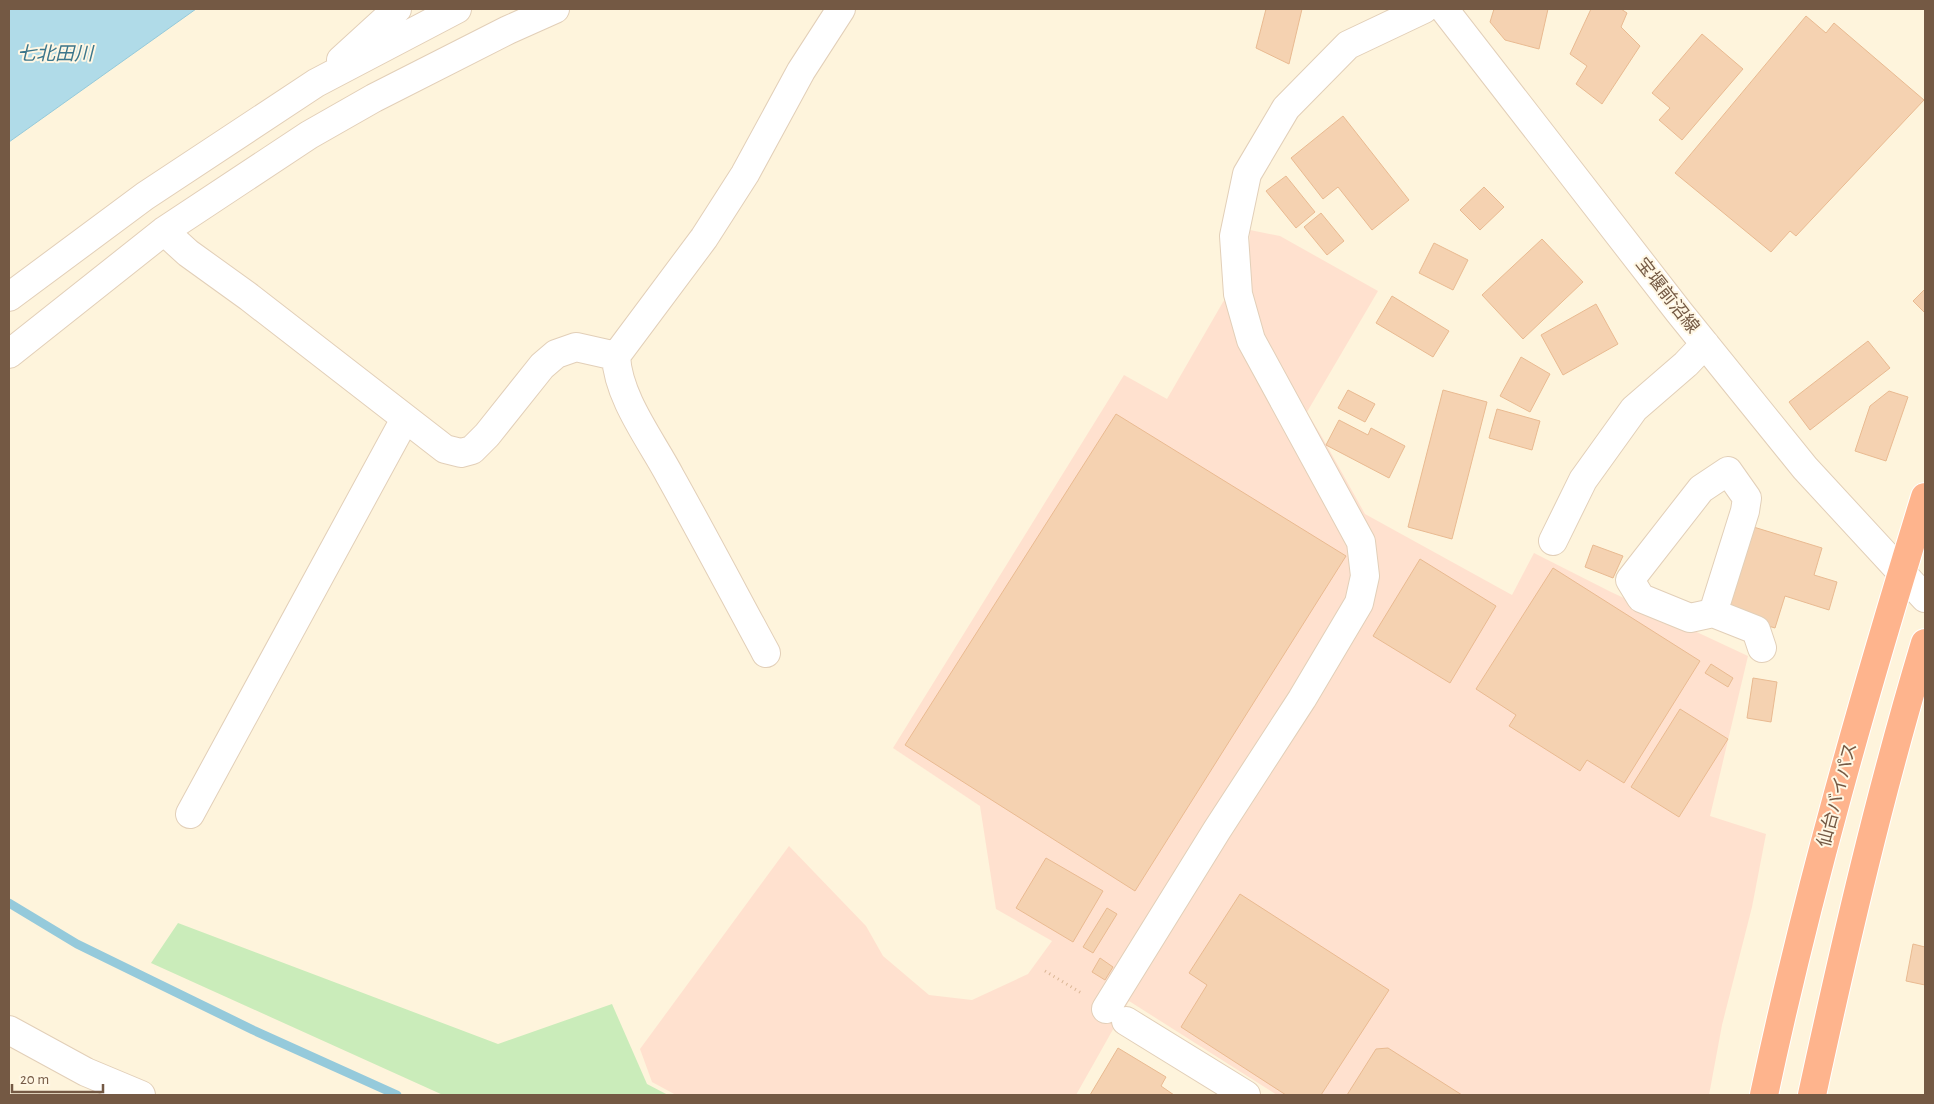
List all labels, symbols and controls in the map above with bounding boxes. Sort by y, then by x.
water label: 七北田川 [17,44,95,64]
street label: 宝堰前沼線 [1632,254,1703,337]
street label: 仙台バイパス [1813,740,1861,849]
scale bar [12,1062,104,1094]
text: 20 m [20,1072,49,1087]

